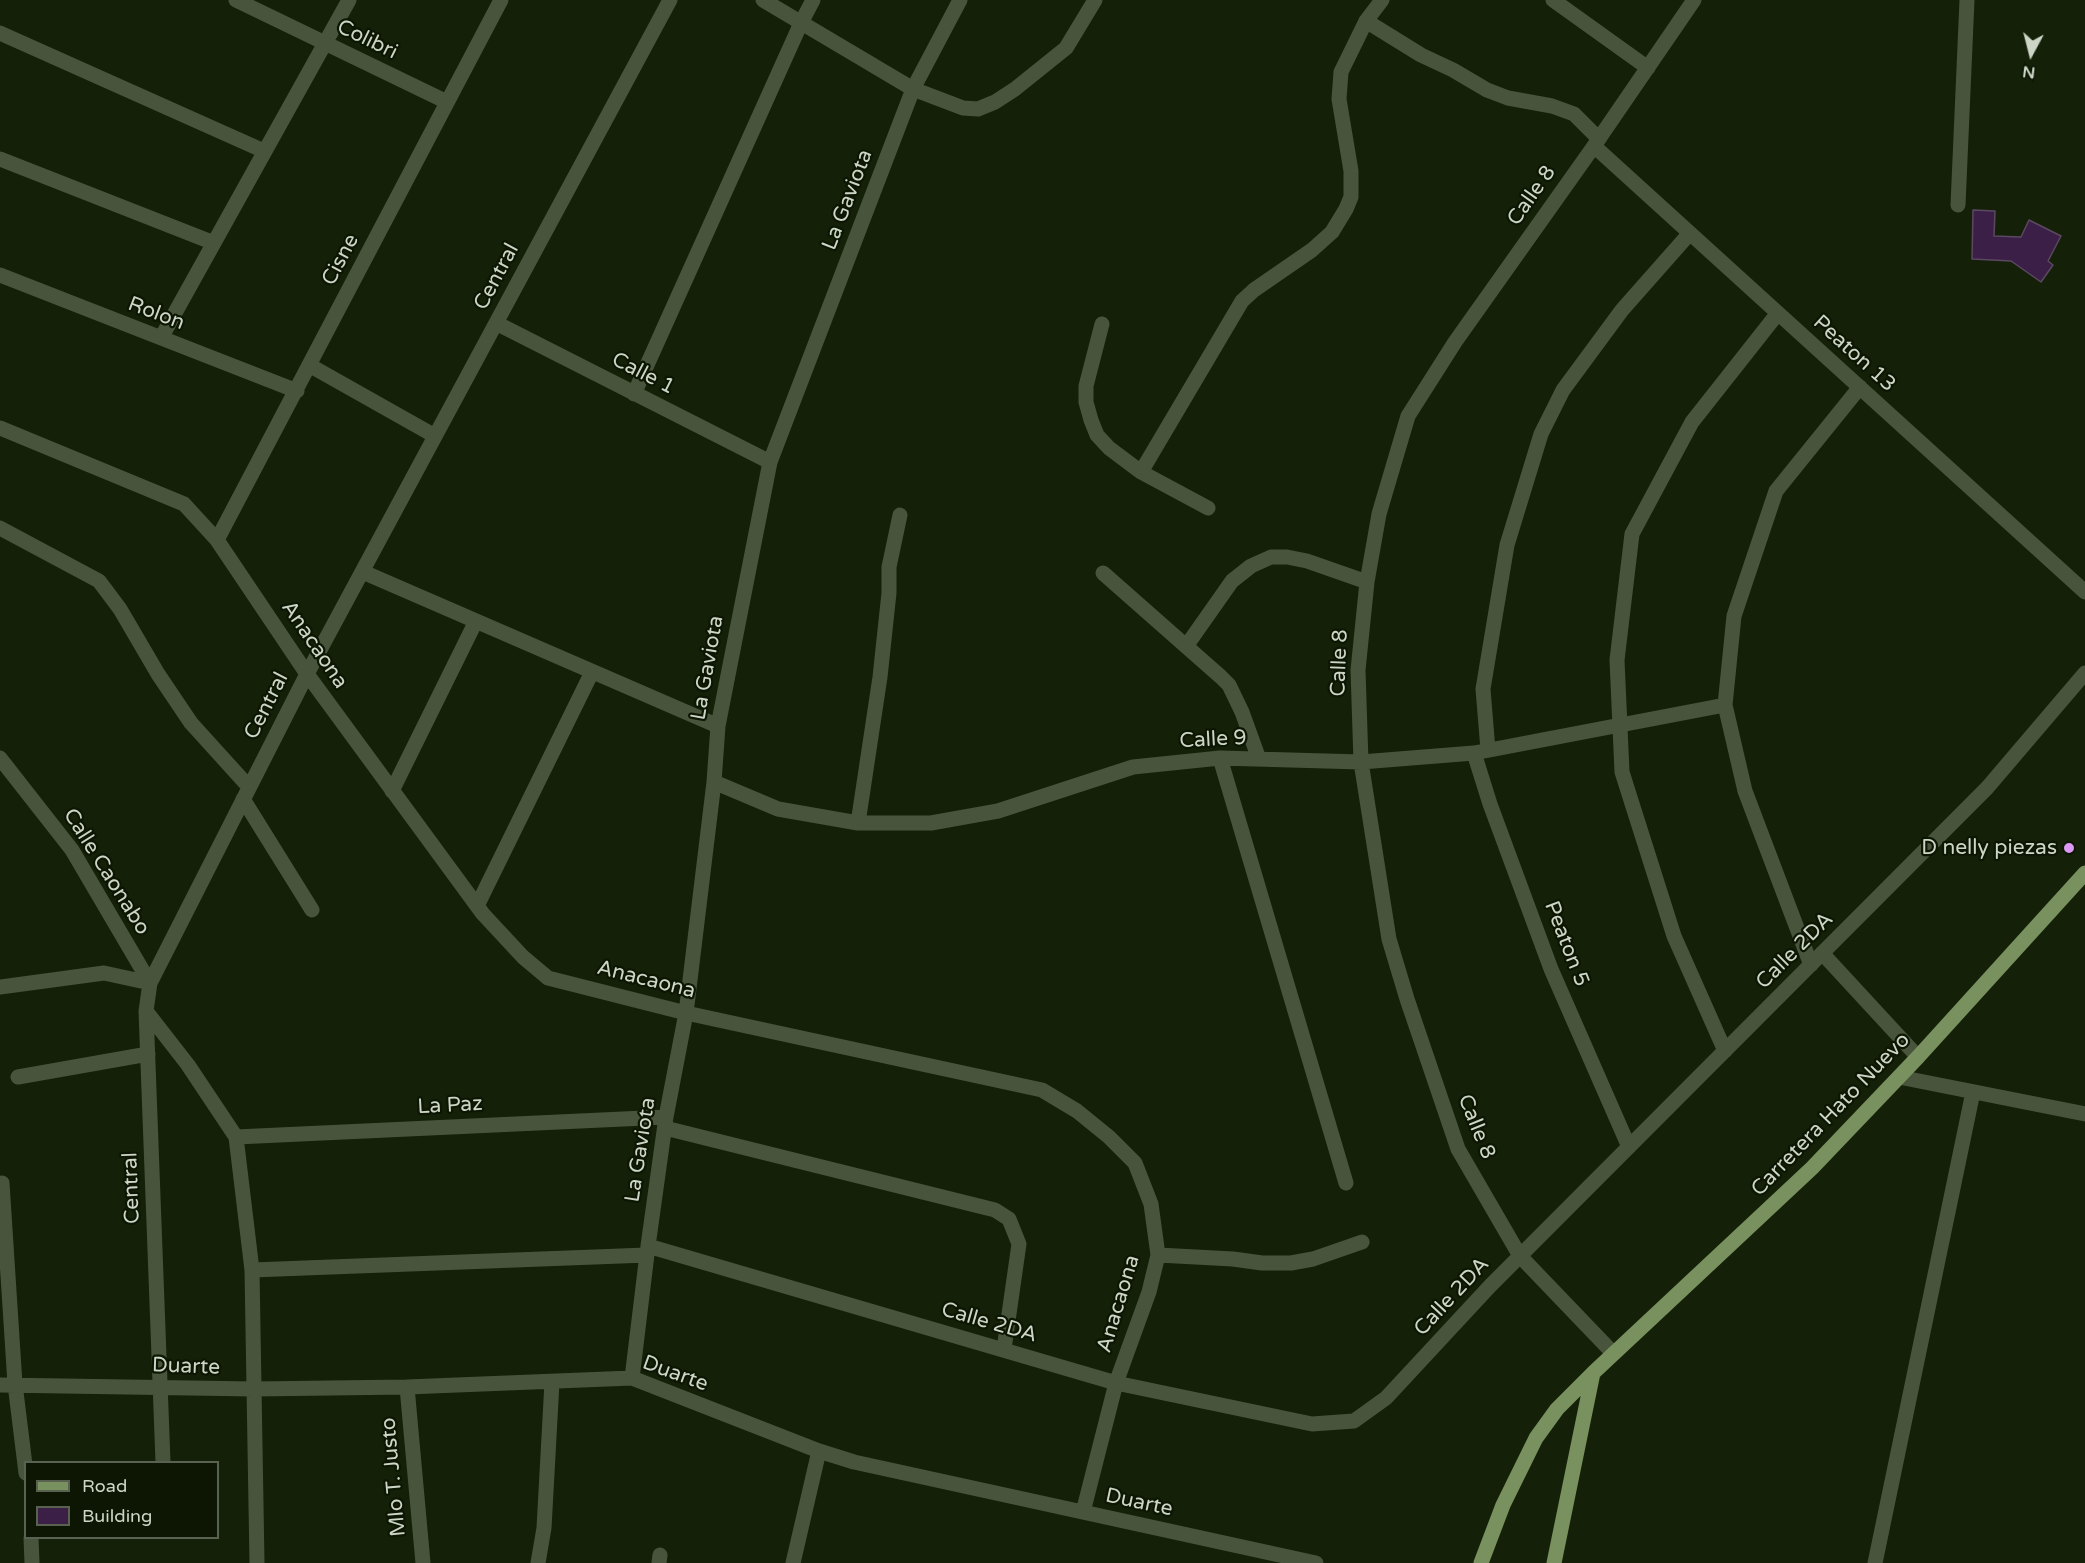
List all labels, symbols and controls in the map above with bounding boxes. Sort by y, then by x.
street label: Colibri [333,15,401,65]
north arrow [2001,24,2061,84]
text: N [2021,61,2036,83]
street label: La Gaviota [817,146,879,254]
street label: Calle 8 [1502,161,1562,231]
street label: Cisne [317,230,365,290]
street label: Central [469,239,525,315]
street label: Rolon [124,292,188,336]
street label: Peaton 13 [1807,310,1901,398]
street label: Calle 1 [607,347,679,401]
street label: Anacaona [275,596,353,694]
street label: La Gaviota [686,614,730,722]
street label: Calle 8 [1326,629,1354,697]
street label: Central [239,668,295,744]
street label: Calle 9 [1179,726,1247,754]
street label: Calle Caonabo [57,804,155,940]
place label: D nelly piezas [1921,835,2057,861]
marker: D nelly piezas [2062,841,2076,855]
street label: Peaton 5 [1538,898,1594,990]
street label: Calle 2DA [1751,907,1839,995]
street label: Anacaona [594,956,698,1004]
street label: Carretera Hato Nuevo [1746,1028,1916,1202]
street label: Calle 8 [1452,1091,1500,1163]
street label: La Paz [417,1092,483,1120]
street label: La Gaviota [620,1096,662,1204]
street label: Central [118,1152,146,1224]
street label: Anacaona [1092,1252,1146,1356]
street label: Calle 2DA [1409,1252,1495,1342]
street label: Calle 2DA [938,1297,1040,1349]
street label: Duarte [639,1351,711,1397]
street label: Duarte [152,1353,220,1381]
street label: Mlo T. Justo [376,1416,412,1538]
legend [24,1461,219,1539]
text: Road [82,1475,127,1497]
street label: Duarte [1103,1484,1175,1522]
text: Building [82,1505,152,1527]

